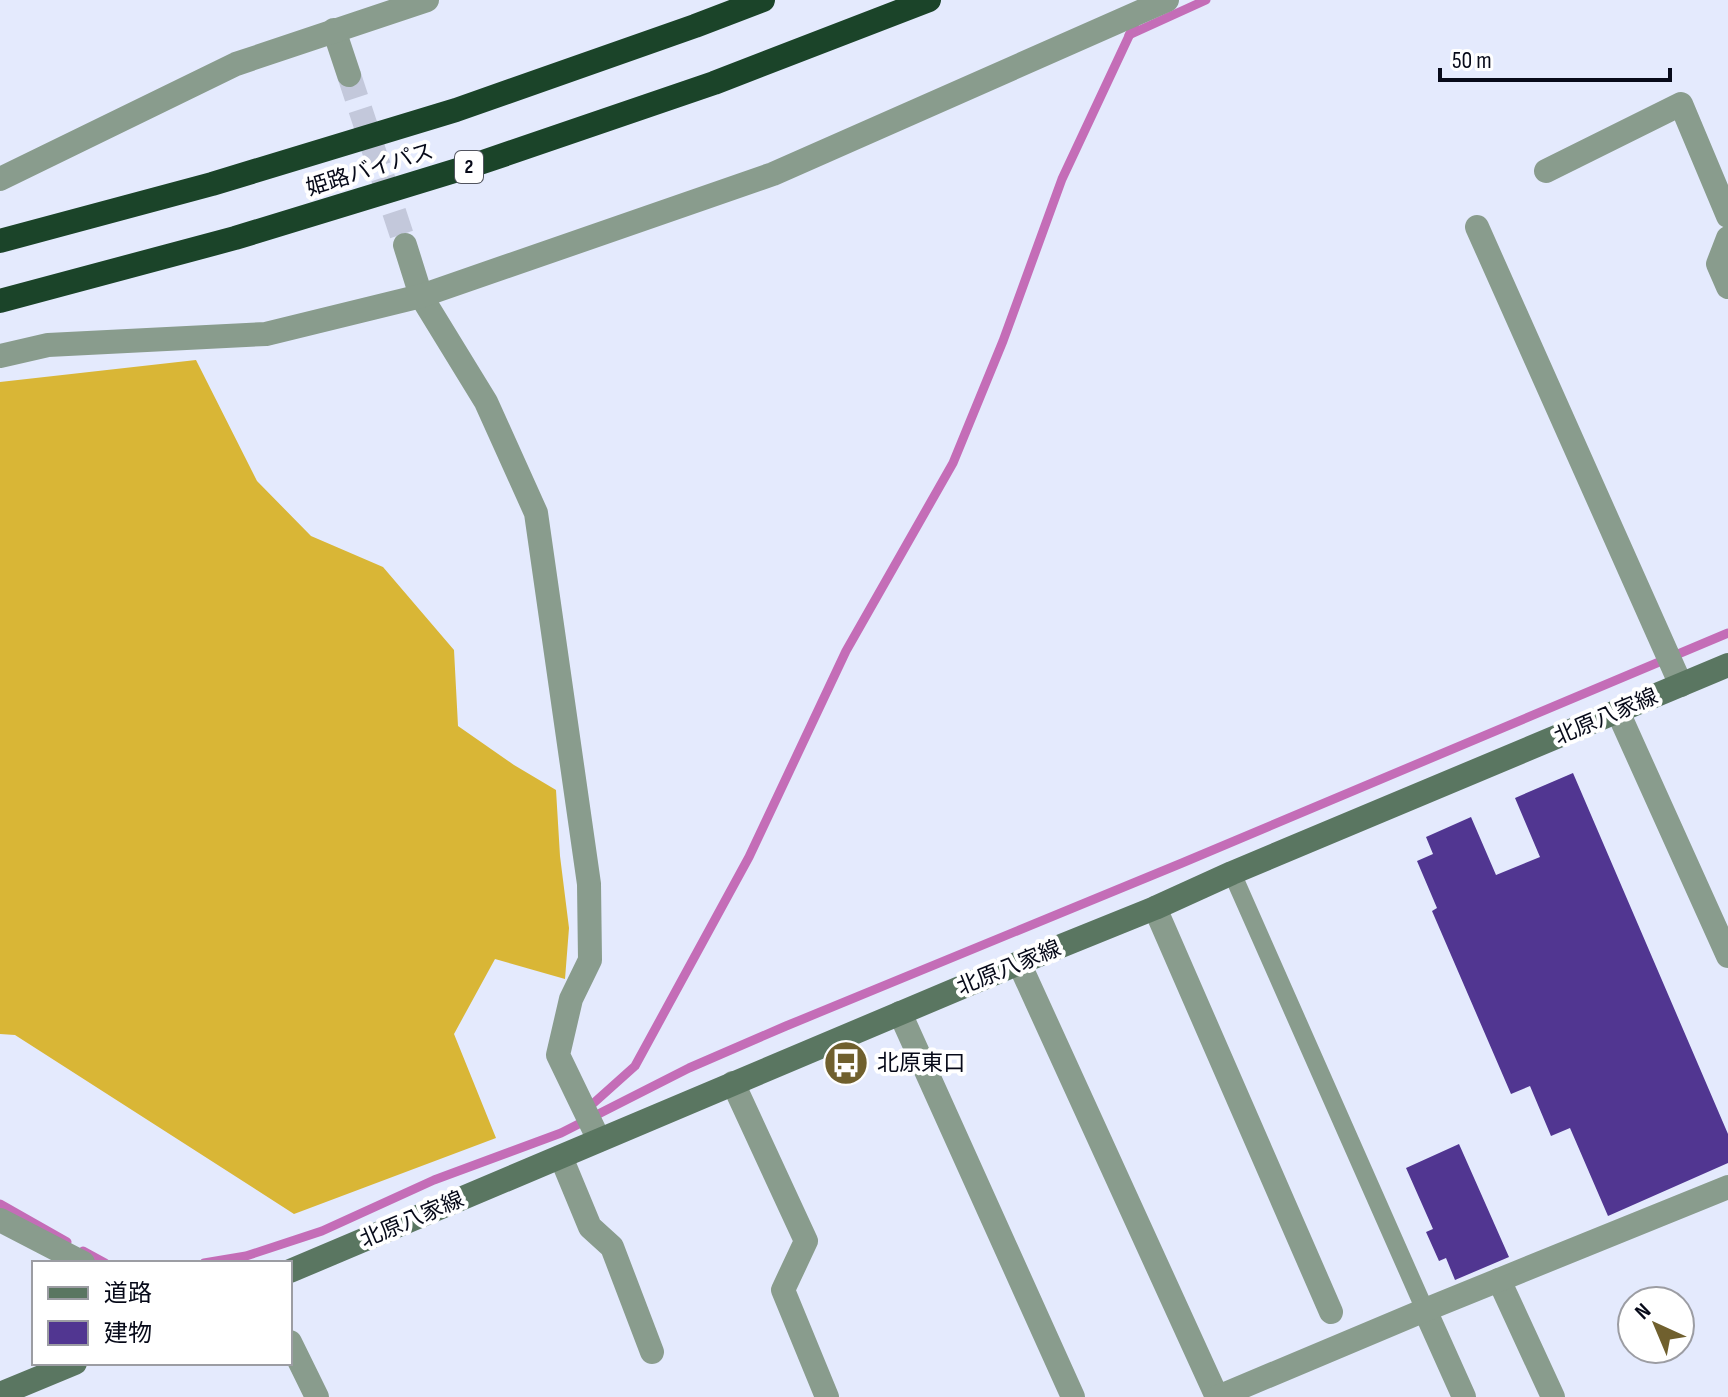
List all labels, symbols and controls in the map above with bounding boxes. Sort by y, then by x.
scale bar [1440,32,1670,82]
text: 50 m [1452,46,1492,75]
street label: 姫路バイパス [303,138,437,202]
road number: 2 [455,151,483,183]
street label: 北原八家線 [1550,683,1662,751]
street label: 北原八家線 [953,935,1065,1001]
bus stop icon: 北原東口 [822,1039,870,1087]
place label: 北原東口 [877,1050,965,1077]
street label: 北原八家線 [356,1186,468,1254]
legend [32,1261,292,1365]
text: 道路 [104,1279,152,1308]
north arrow [1616,1285,1696,1365]
text: N [1630,1298,1657,1325]
text: 建物 [104,1319,152,1348]

